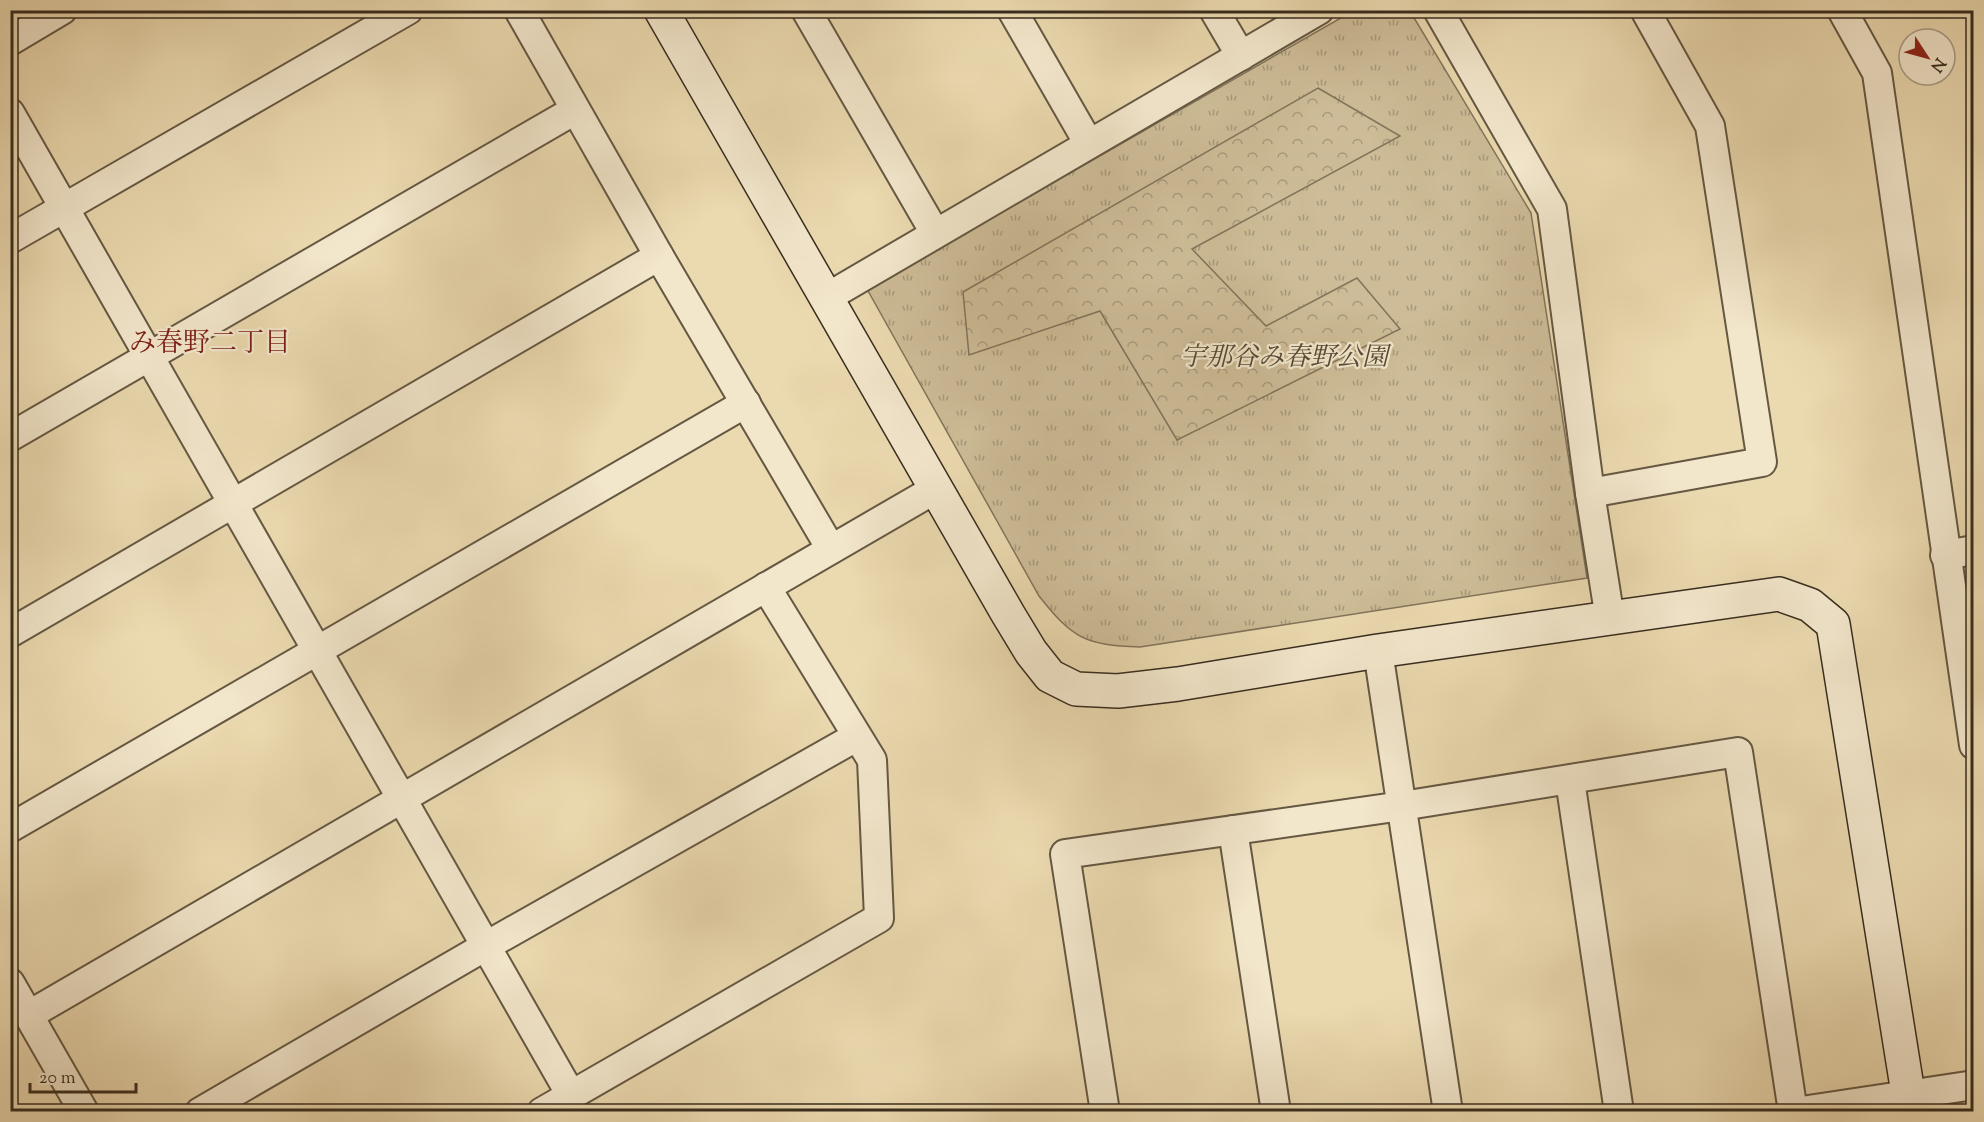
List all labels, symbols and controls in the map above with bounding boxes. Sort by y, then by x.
north arrow [1897,27,1957,87]
text: N [1924,52,1950,76]
district label: み春野二丁目 [129,325,291,364]
park label: 宇那谷み春野公園 [1180,340,1392,377]
scale bar [30,1056,136,1094]
text: 20 m [39,1066,76,1092]

